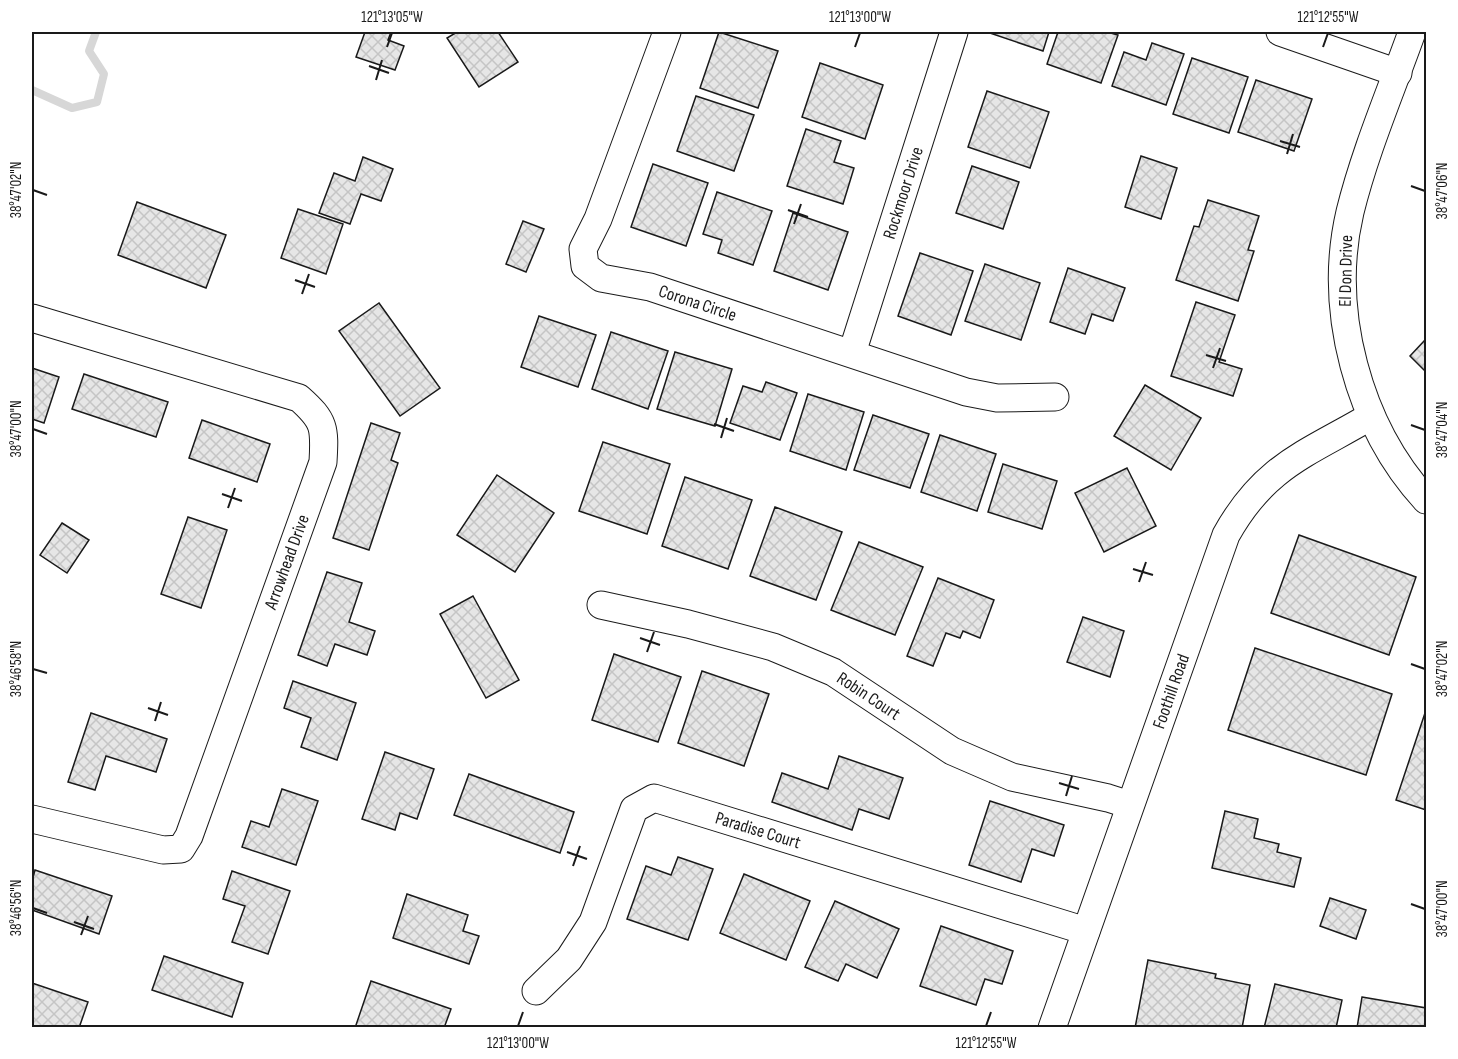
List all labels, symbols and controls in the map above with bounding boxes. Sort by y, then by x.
text: 121°13'05"W [361,8,423,27]
text: 121°13'00"W [829,8,891,27]
text: 121°12'55"W [1298,8,1359,27]
street label: Rockmoor Drive [878,144,927,242]
text: 38°47'02"N [7,162,26,218]
text: 38°47'06"N [1433,163,1452,220]
street label: El Don Drive [1335,235,1357,307]
street label: Corona Circle [656,280,739,326]
text: 38°47'00"N [7,400,26,458]
text: 38°47'04"N [1433,402,1452,458]
street label: Arrowhead Drive [260,512,314,613]
text: 38°46'58"N [7,641,26,697]
text: 38°47'02"N [1433,641,1452,697]
street label: Foothill Road [1148,651,1194,731]
street label: Robin Court [833,667,905,725]
street label: Paradise Court [713,807,804,853]
text: 38°46'56"N [7,880,26,936]
text: 38°47'00"N [1433,880,1452,938]
text: 121°13'00"W [487,1034,549,1053]
text: 121°12'55"W [956,1034,1017,1053]

